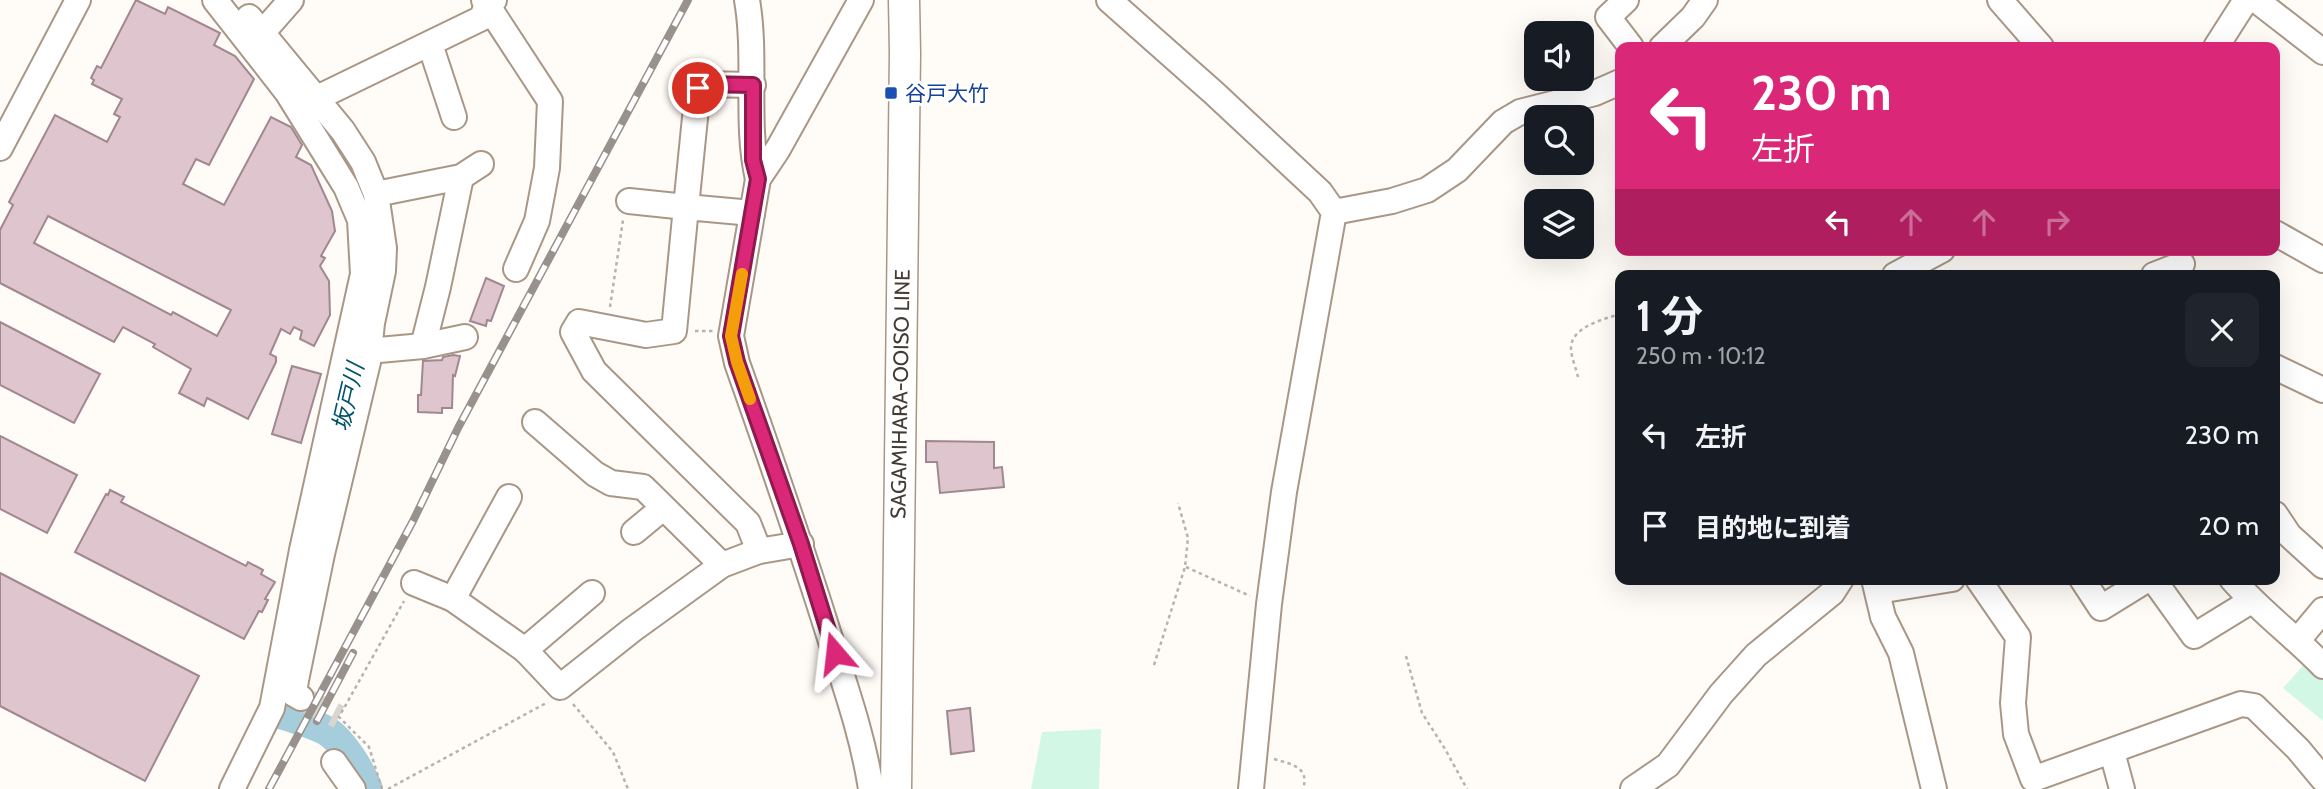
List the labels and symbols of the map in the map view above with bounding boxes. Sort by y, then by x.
pin [668,58,728,118]
place label: 谷戸大竹 [905,81,989,106]
marker: 谷戸大竹 [883,85,899,101]
street label: SAGAMIHARA-OOISO LINE [885,269,915,519]
water label: 坂戸川 [327,357,370,434]
position arrow [798,616,872,690]

